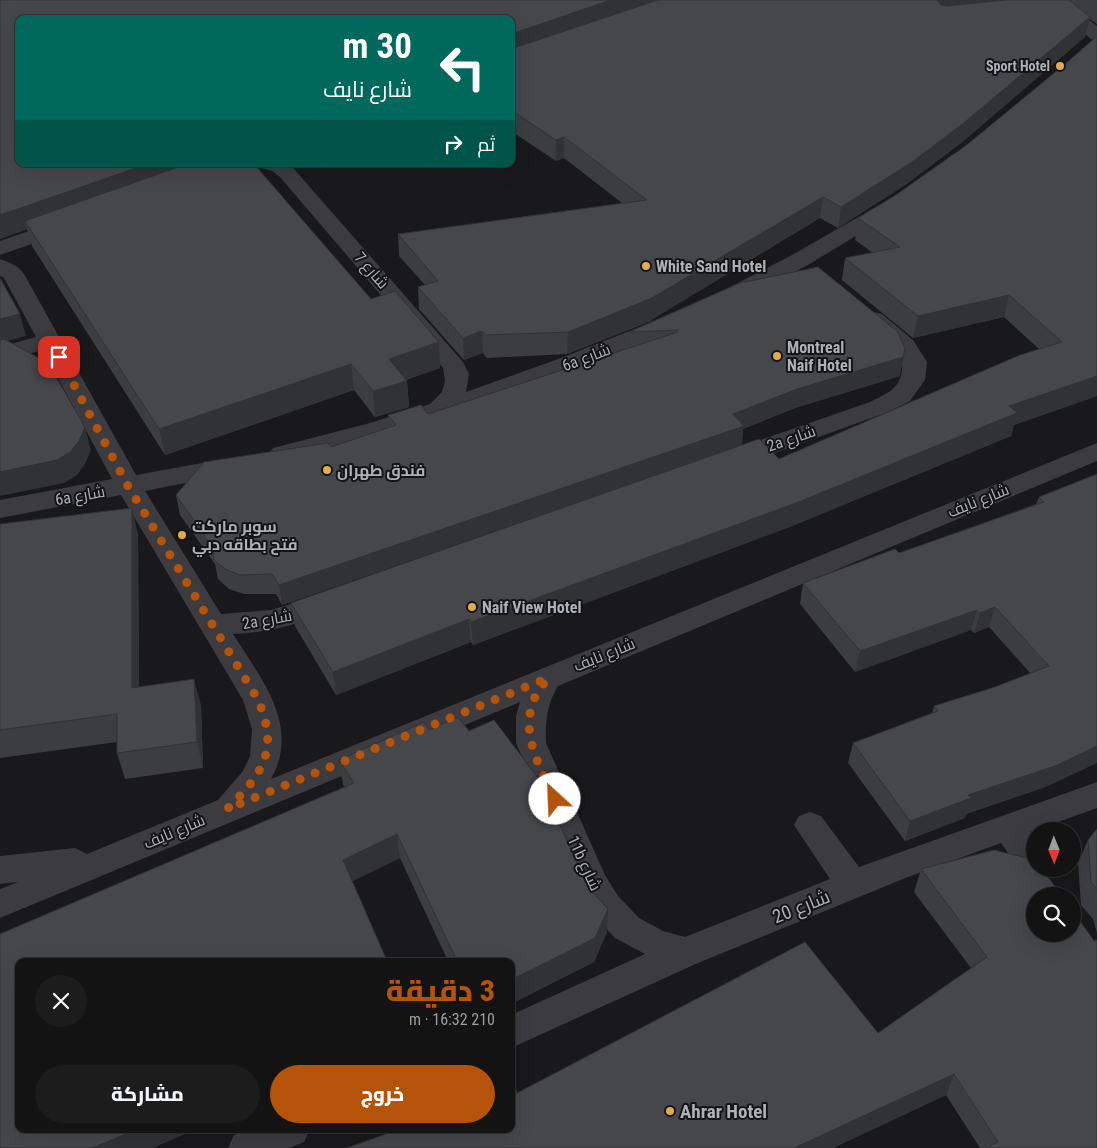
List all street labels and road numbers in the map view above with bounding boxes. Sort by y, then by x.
street label: شارع 7 [349,248,393,294]
street label: 6a شارع [559,340,614,377]
street label: 2a شارع [764,421,819,458]
street label: شارع نايف [945,480,1013,523]
street label: 6a شارع [54,482,107,511]
street label: 2a شارع [241,606,294,635]
street label: شارع نايف [571,634,639,677]
street label: شارع نايف [141,810,209,855]
street label: 11b شارع [562,833,605,895]
street label: شارع 20 [769,885,834,930]

